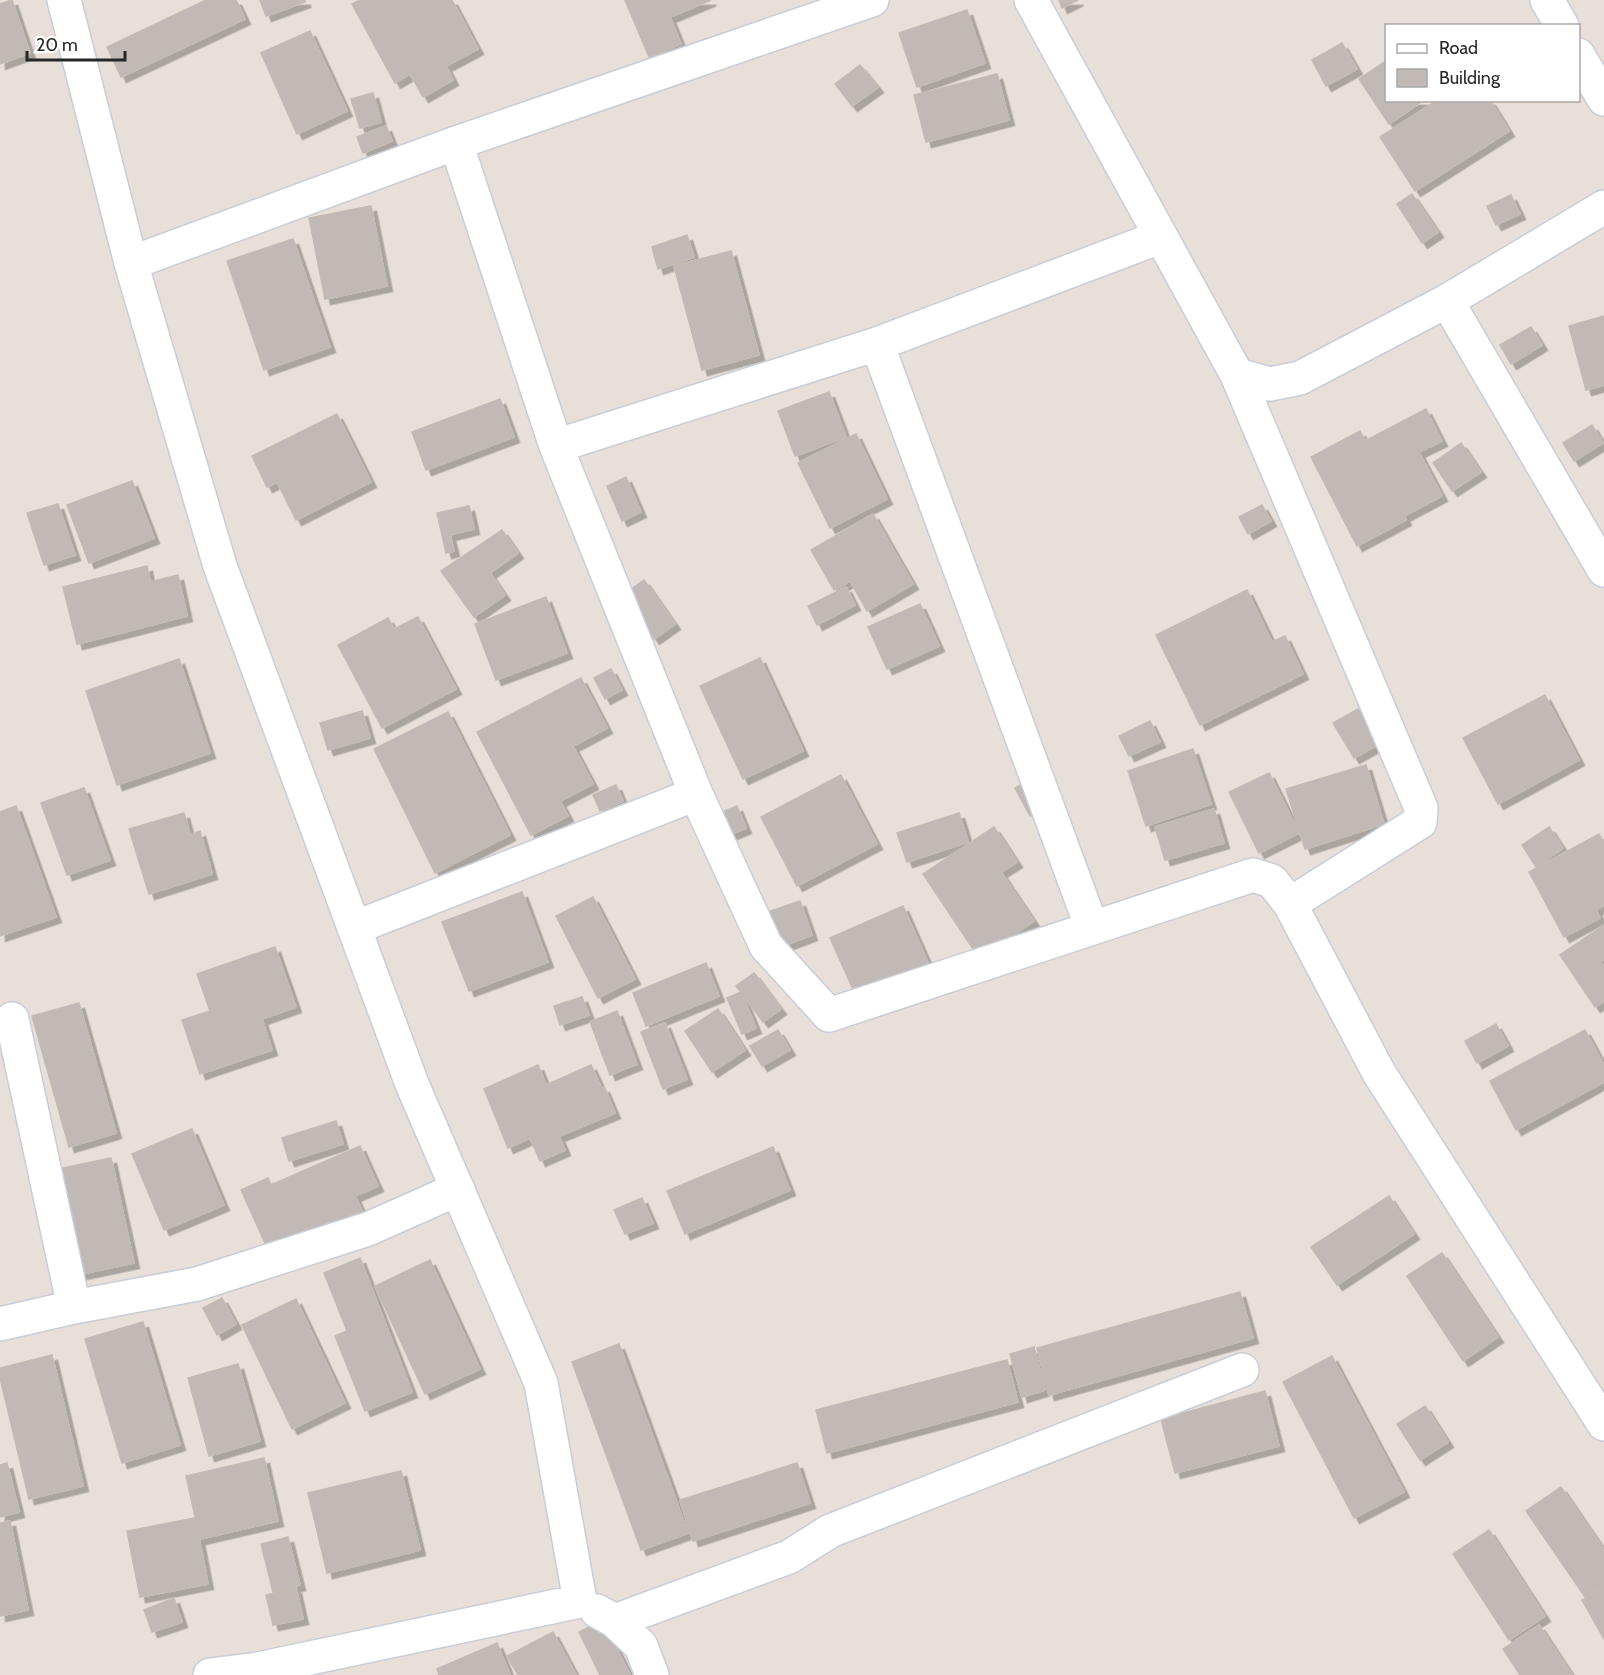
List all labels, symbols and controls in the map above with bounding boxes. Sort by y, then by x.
scale bar [27,24,124,62]
legend [1385,24,1580,102]
text: 20 m [36,34,78,56]
text: Road [1439,37,1478,59]
text: Building [1439,67,1501,89]

